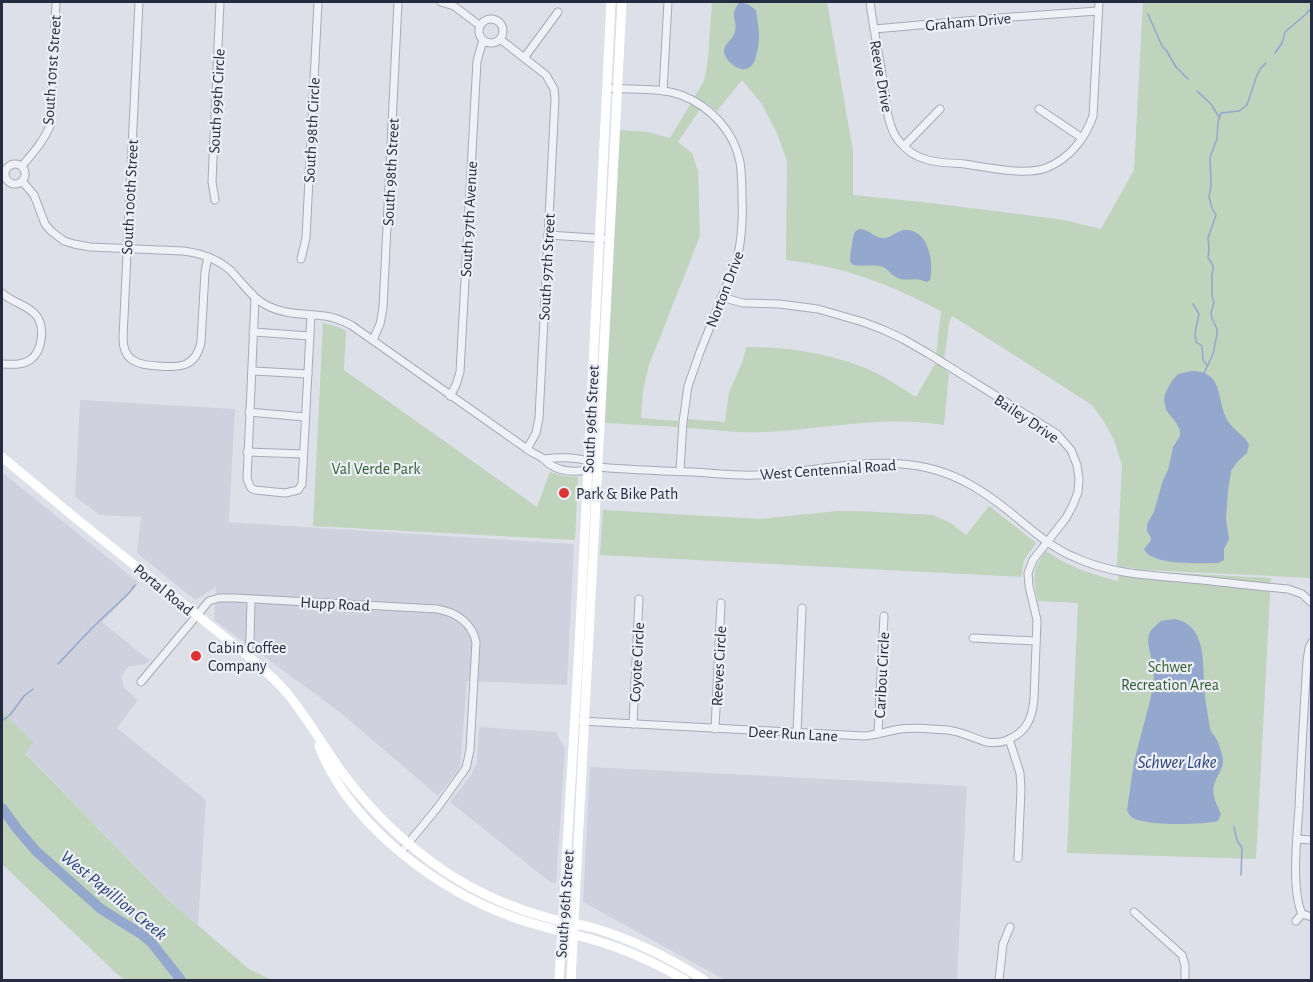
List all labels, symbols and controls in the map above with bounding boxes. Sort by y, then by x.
street label: Graham Drive [925,10,1012,34]
street label: South 101st Street [40,15,64,126]
street label: Reeve Drive [867,39,895,113]
street label: South 99th Circle [206,48,228,154]
street label: South 98th Circle [301,77,323,183]
street label: South 98th Street [380,118,402,226]
street label: South 100th Street [119,139,141,255]
street label: South 97th Avenue [458,161,480,278]
street label: South 97th Street [536,213,558,321]
street label: Norton Drive [703,249,747,330]
street label: South 96th Street [580,365,602,473]
street label: Bailey Drive [991,392,1062,447]
street label: West Centennial Road [759,457,897,483]
park label: Val Verde Park [332,461,421,477]
marker: Park & Bike Path [557,486,571,500]
place label: Park & Bike Path [576,486,678,502]
street label: Portal Road [131,561,196,618]
street label: Hupp Road [300,594,370,614]
street label: Coyote Circle [627,622,648,702]
street label: Reeves Circle [709,626,729,707]
street label: Caribou Circle [872,632,892,719]
place label: Cabin Coffee Company [208,640,286,675]
marker: Cabin Coffee Company [189,649,203,663]
park label: Schwer Recreation Area [1121,659,1219,693]
street label: Deer Run Lane [748,724,838,744]
water label: Schwer Lake [1137,754,1217,772]
water label: West Papillion Creek [57,848,170,944]
street label: South 96th Street [553,850,577,959]

